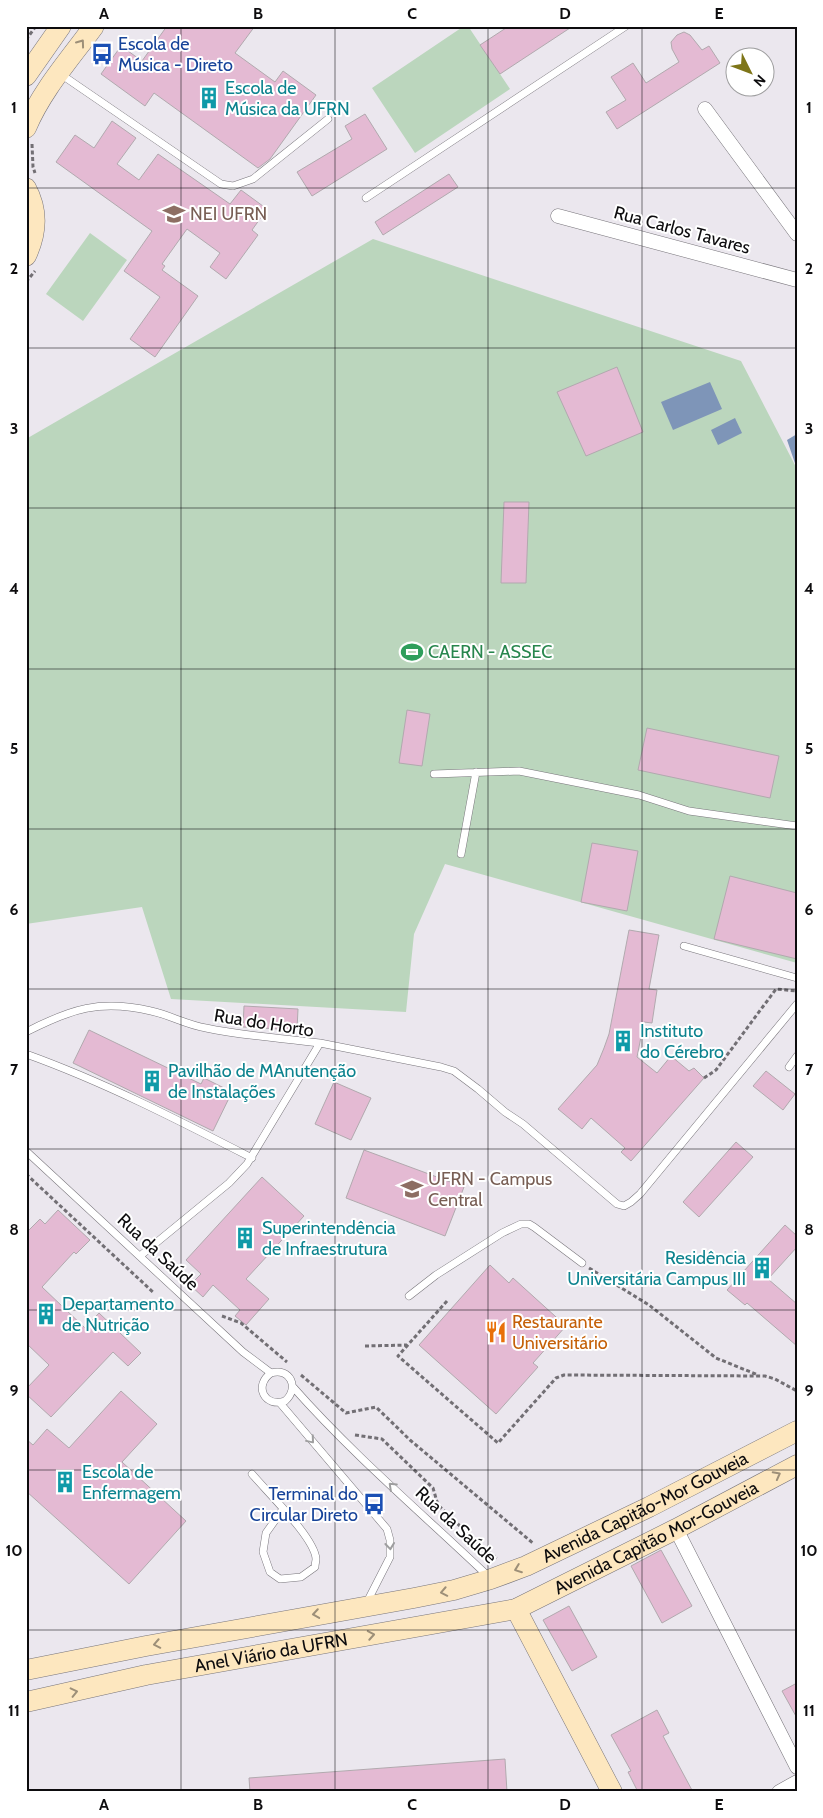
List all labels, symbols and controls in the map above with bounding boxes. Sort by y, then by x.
text: A [99,4,109,23]
text: B [253,4,263,23]
text: C [407,4,417,23]
text: D [559,4,571,23]
text: E [714,4,724,23]
place label: Escola de Música - Direto [118,33,233,76]
one-way arrow [75,39,84,49]
bus stop icon: Escola de Música - Direto [89,41,115,67]
north arrow [726,48,776,98]
text: N [750,71,770,90]
place label: Escola de Música da UFRN [225,77,350,120]
building icon: Escola de Música da UFRN [196,85,222,111]
text: 1 [11,98,17,117]
text: 1 [806,98,812,117]
school or university icon: NEI UFRN [161,201,187,227]
street label: Rua Carlos Tavares [612,201,752,259]
place label: NEI UFRN [190,203,267,225]
text: 2 [10,259,18,278]
text: 2 [805,259,813,278]
text: 3 [10,419,18,438]
text: 3 [805,419,813,438]
text: 4 [9,579,19,598]
text: 4 [804,579,814,598]
sports icon: CAERN - ASSEC [399,639,425,665]
place label: CAERN - ASSEC [428,641,552,663]
text: 5 [10,739,18,758]
text: 5 [805,739,813,758]
text: 6 [10,900,19,919]
text: 6 [805,900,814,919]
street label: Rua do Horto [213,1004,316,1042]
place label: Instituto do Cérebro [640,1020,724,1063]
building icon: Instituto do Cérebro [610,1028,636,1054]
text: 7 [10,1060,19,1079]
place label: Pavilhão de MAnutenção de Instalações [168,1060,356,1103]
text: 7 [805,1060,814,1079]
building icon: Pavilhão de MAnutenção de Instalações [139,1068,165,1094]
place label: UFRN - Campus Central [428,1168,552,1211]
school or university icon: UFRN - Campus Central [399,1176,425,1202]
street label: Rua da Saúde [113,1209,203,1295]
place label: Superintendência de Infraestrutura [262,1217,396,1260]
text: 8 [9,1220,19,1239]
text: 8 [804,1220,814,1239]
building icon: Superintendência de Infraestrutura [232,1225,258,1251]
place label: Residência Universitária Campus III [567,1247,746,1290]
building icon: Residência Universitária Campus III [749,1255,775,1281]
place label: Departamento de Nutrição [62,1293,174,1336]
building icon: Departamento de Nutrição [33,1301,59,1327]
place label: Restaurante Universitário [512,1311,608,1354]
restaurant icon: Restaurante Universitário [483,1319,509,1345]
text: 9 [10,1381,19,1400]
text: 9 [805,1381,814,1400]
one-way arrow [305,1435,314,1444]
street label: Avenida Capitão-Mor Gouveia [539,1447,752,1568]
place label: Escola de Enfermagem [82,1461,181,1504]
building icon: Escola de Enfermagem [52,1469,78,1495]
one-way arrow [772,1471,781,1481]
street label: Avenida Capitão Mor-Gouveia [550,1476,762,1599]
street label: Rua da Saúde [411,1482,501,1568]
place label: Terminal do Circular Direto [250,1483,358,1526]
one-way arrow [389,1483,398,1492]
bus stop icon: Terminal do Circular Direto [361,1491,387,1517]
text: 10 [5,1541,23,1560]
text: 10 [800,1541,818,1560]
one-way arrow [384,1542,395,1550]
one-way arrow [514,1563,523,1573]
one-way arrow [440,1586,449,1597]
one-way arrow [312,1609,321,1619]
street label: Anel Viário da UFRN [193,1628,349,1677]
one-way arrow [366,1630,375,1640]
one-way arrow [152,1638,161,1648]
one-way arrow [69,1687,78,1698]
text: 11 [8,1701,20,1720]
text: 11 [803,1701,815,1720]
text: A [99,1795,109,1814]
text: B [253,1795,263,1814]
text: C [407,1795,417,1814]
text: D [559,1795,571,1814]
text: E [714,1795,724,1814]

